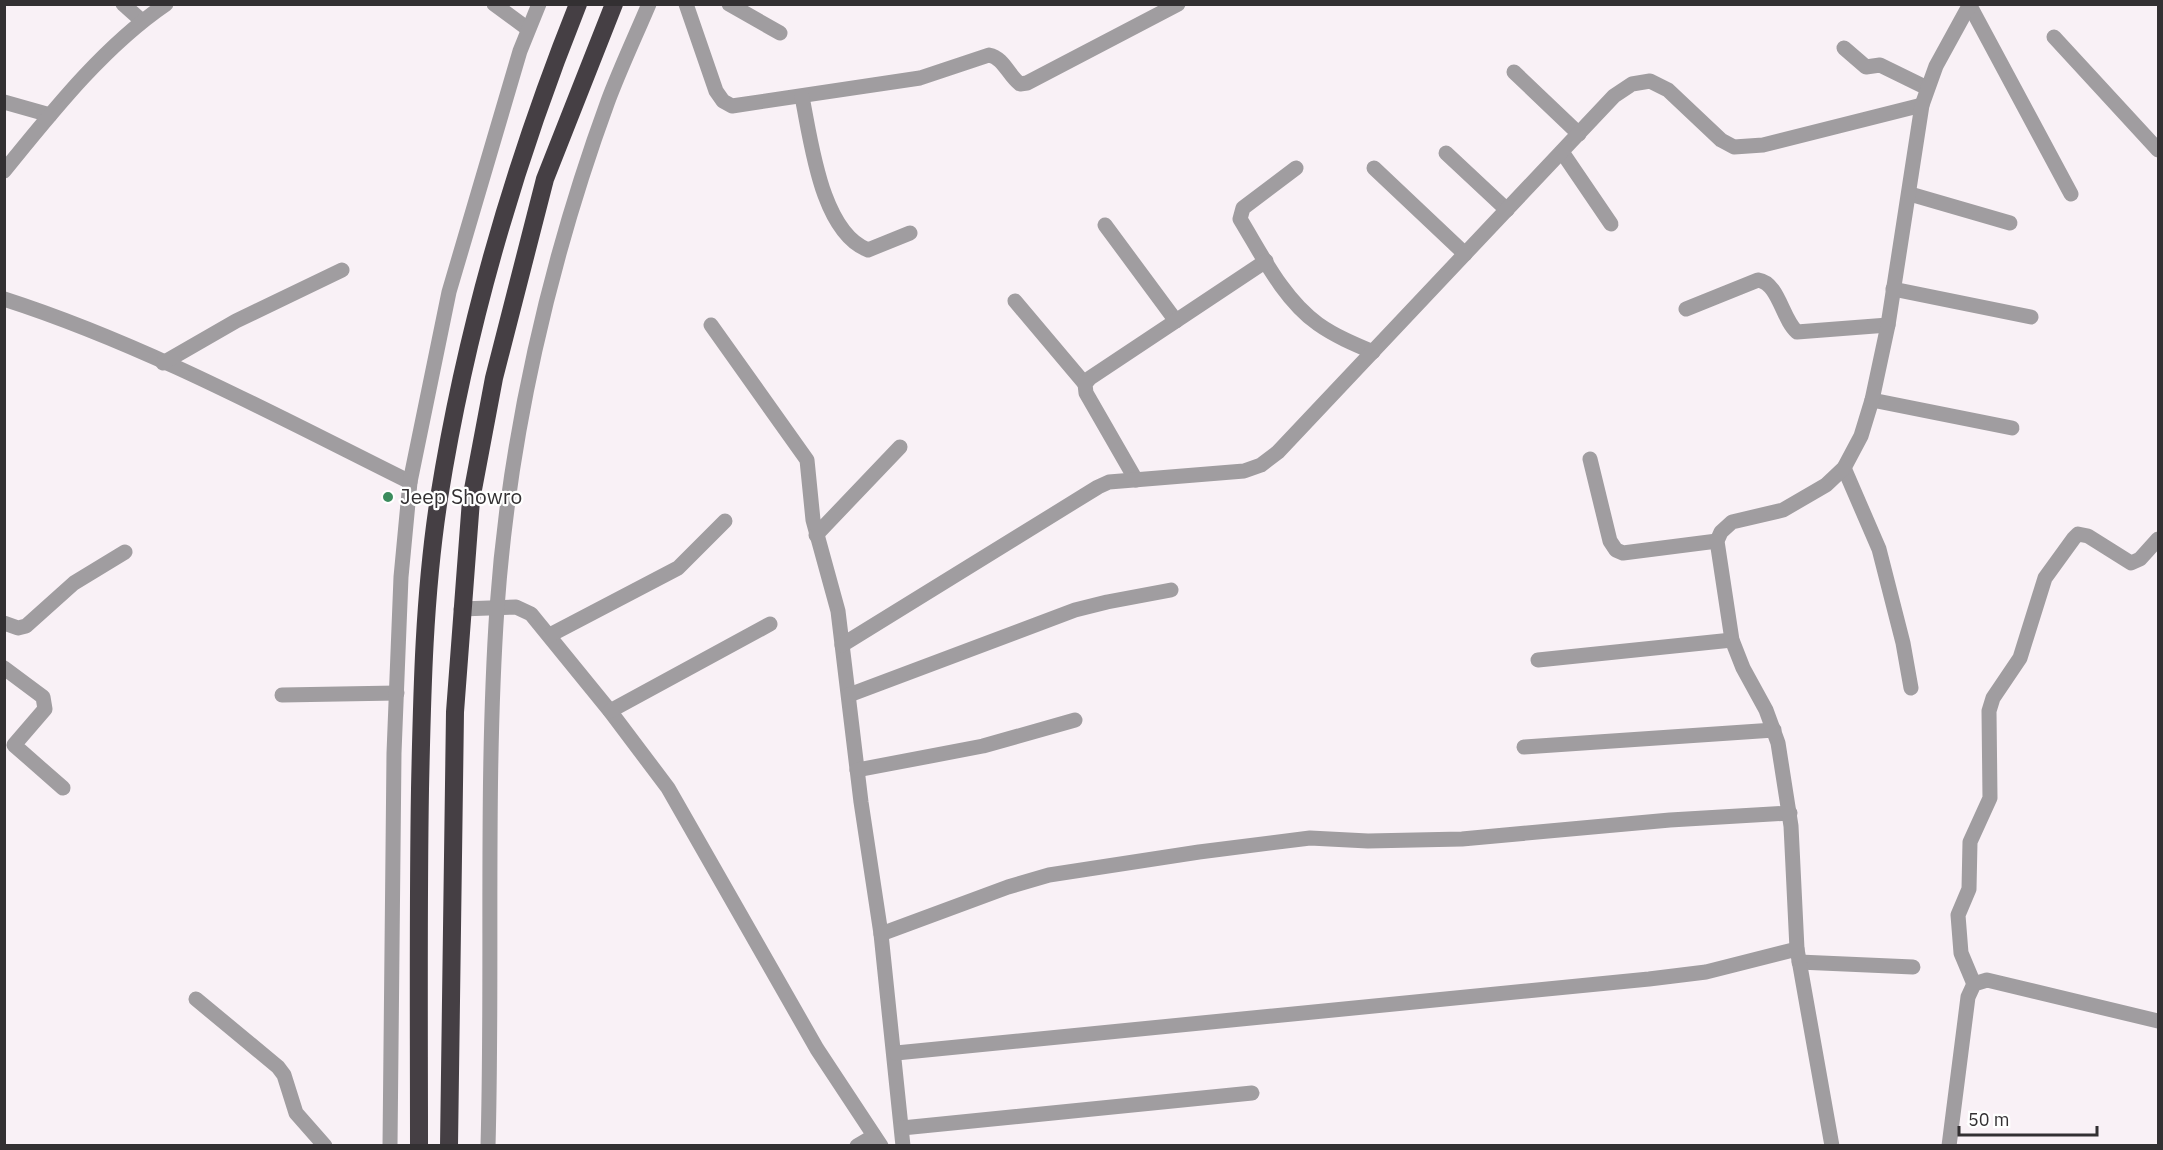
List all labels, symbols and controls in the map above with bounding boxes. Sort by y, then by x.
place label: Jeep Showro [400,482,522,510]
marker: Jeep Showro [381,490,395,504]
scale bar [1959,1099,2097,1137]
text: 50 m [1968,1108,2010,1131]

